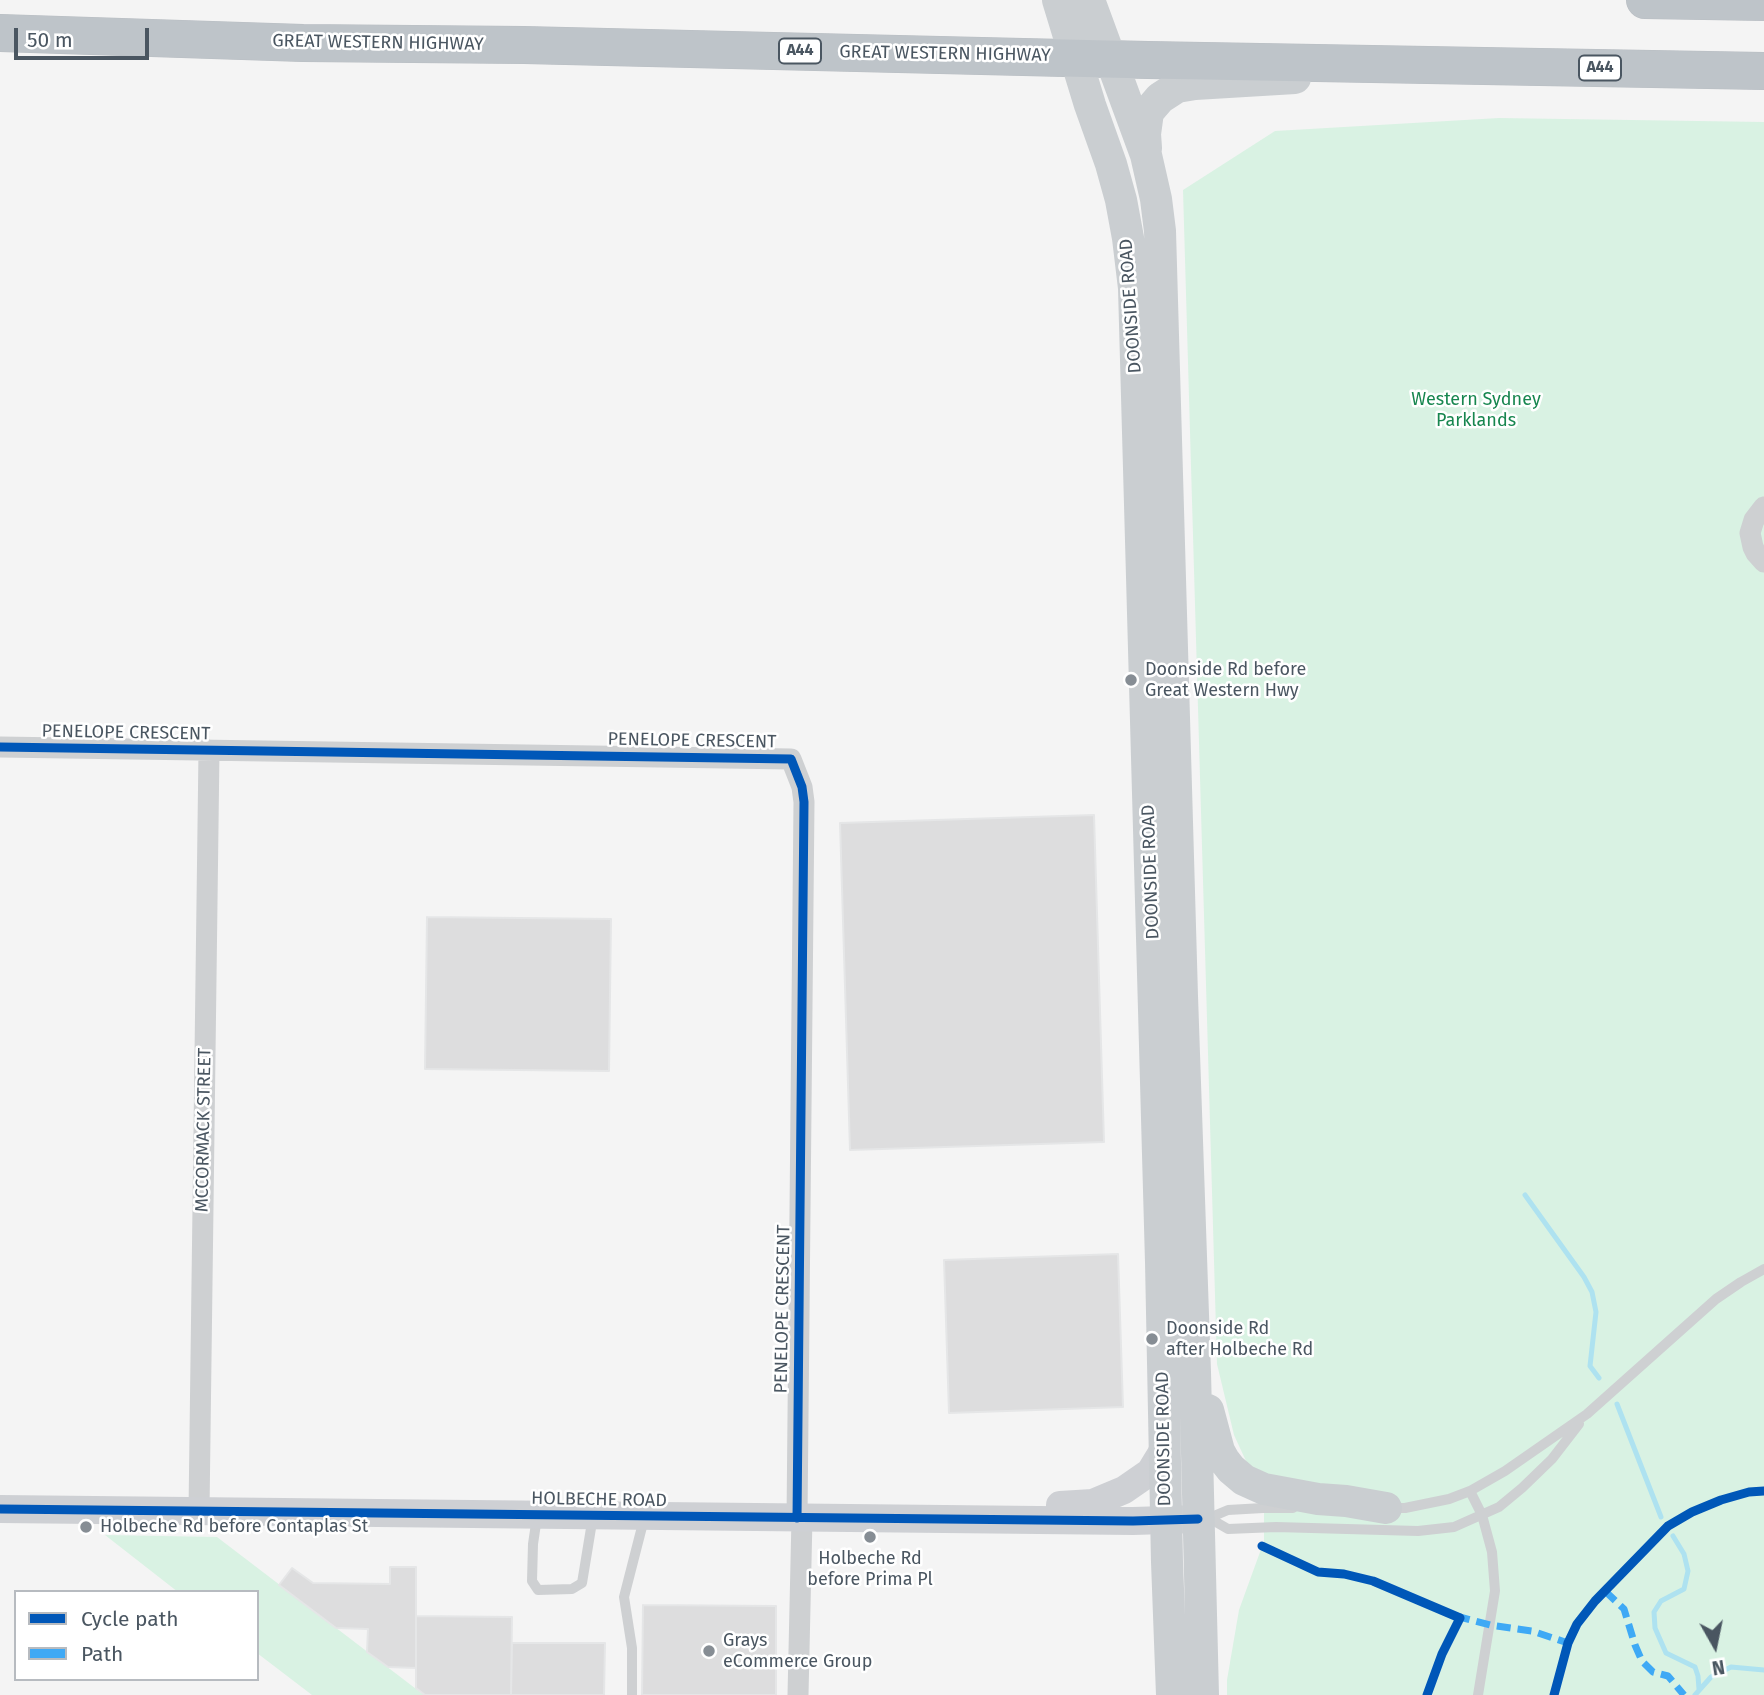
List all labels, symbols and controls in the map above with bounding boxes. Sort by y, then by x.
scale bar [18,14,152,58]
text: 50 m [27,27,73,53]
street label: GREAT WESTERN HIGHWAY [272,30,484,56]
road number: A44 [779,38,821,64]
street label: GREAT WESTERN HIGHWAY [839,41,1051,67]
road number: A44 [1579,55,1621,80]
street label: DOONSIDE ROAD [1116,238,1146,374]
park label: Western Sydney Parklands [1411,389,1541,432]
place label: Doonside Rd before Great Western Hwy [1145,659,1306,702]
marker: Doonside Rd before Great Western Hwy [1123,672,1139,688]
street label: PENELOPE CRESCENT [41,721,211,745]
street label: PENELOPE CRESCENT [607,729,777,753]
street label: DOONSIDE ROAD [1138,804,1164,940]
street label: MCCORMACK STREET [192,1048,216,1212]
street label: PENELOPE CRESCENT [771,1224,795,1394]
place label: Doonside Rd after Holbeche Rd [1166,1318,1313,1360]
marker: Doonside Rd after Holbeche Rd [1144,1331,1160,1347]
street label: DOONSIDE ROAD [1152,1371,1176,1507]
street label: HOLBECHE ROAD [531,1488,667,1512]
place label: Holbeche Rd before Contaplas St [100,1516,368,1538]
marker: Holbeche Rd before Contaplas St [78,1519,94,1535]
marker: Holbeche Rd before Prima Pl [862,1529,878,1545]
place label: Holbeche Rd before Prima Pl [807,1548,933,1590]
legend [14,1590,259,1681]
text: Cycle path [81,1606,179,1632]
north arrow [1680,1611,1750,1681]
place label: Grays eCommerce Group [723,1630,872,1672]
text: Path [81,1641,123,1667]
marker: Grays eCommerce Group [701,1643,717,1659]
text: N [1710,1655,1726,1680]

